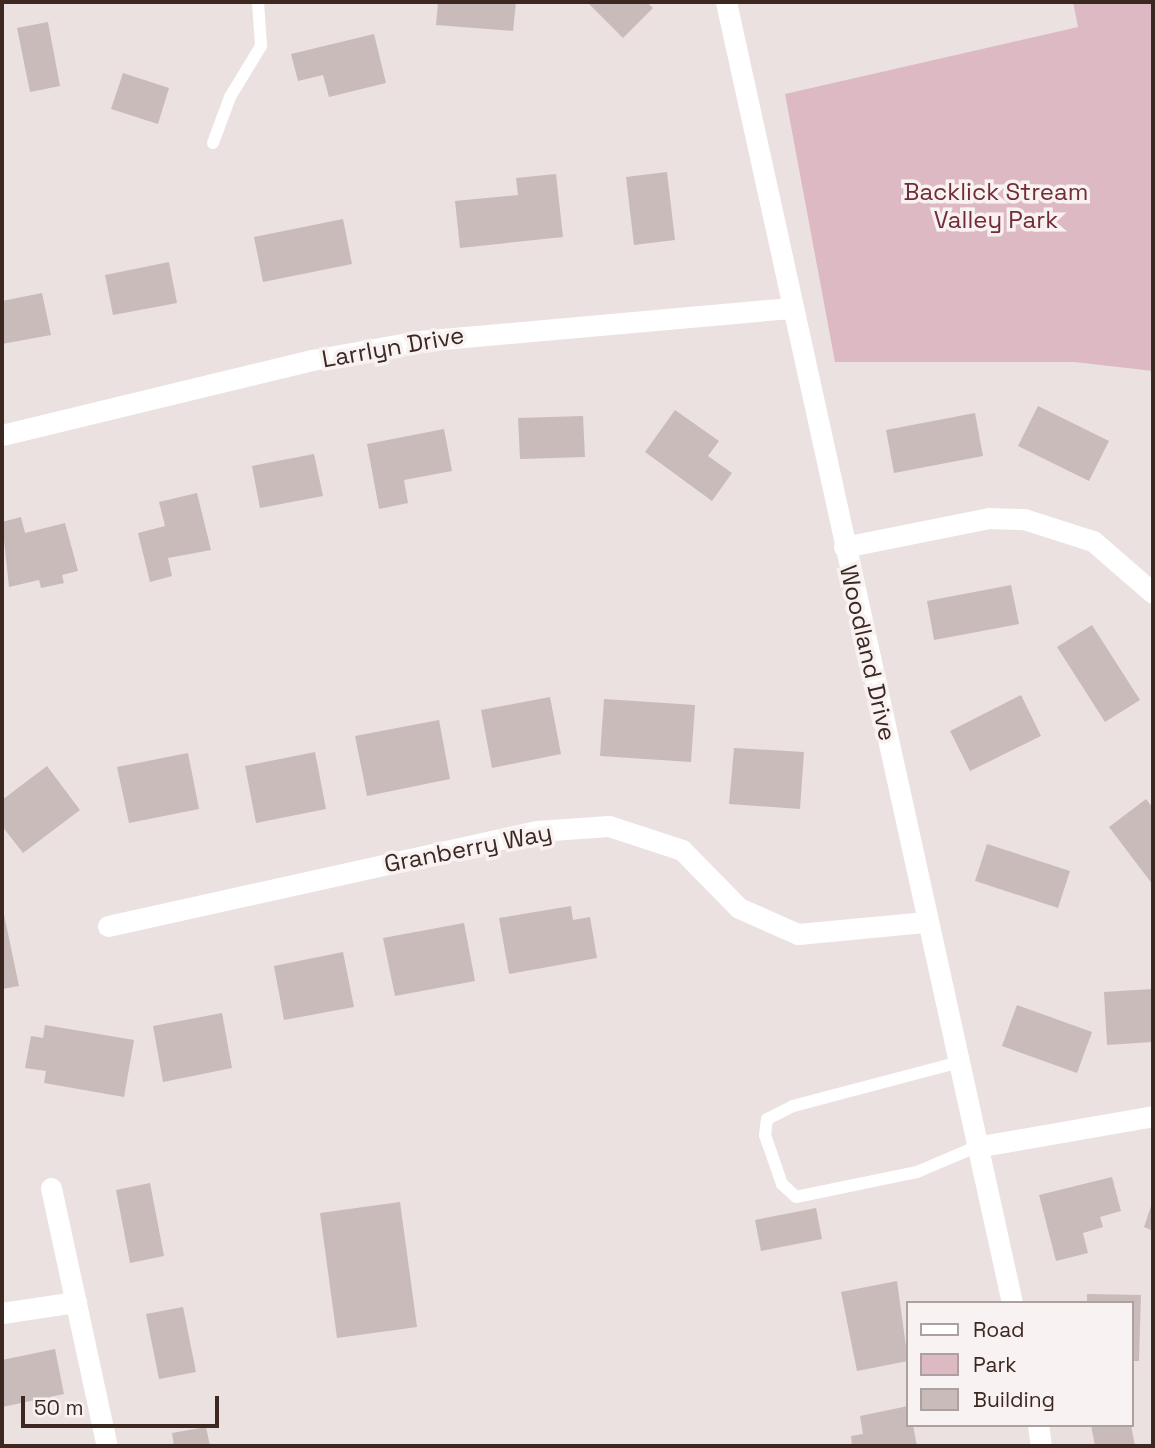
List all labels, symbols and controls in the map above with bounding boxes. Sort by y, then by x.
park label: Backlick Stream Valley Park [904,178,1088,234]
street label: Larrlyn Drive [320,320,466,374]
street label: Woodland Drive [834,562,902,744]
street label: Granberry Way [382,818,554,878]
legend [906,1301,1134,1427]
text: Road [973,1316,1025,1343]
text: Park [973,1351,1017,1378]
scale bar [24,1382,222,1426]
text: Building [973,1386,1055,1413]
text: 50 m [34,1394,84,1421]

